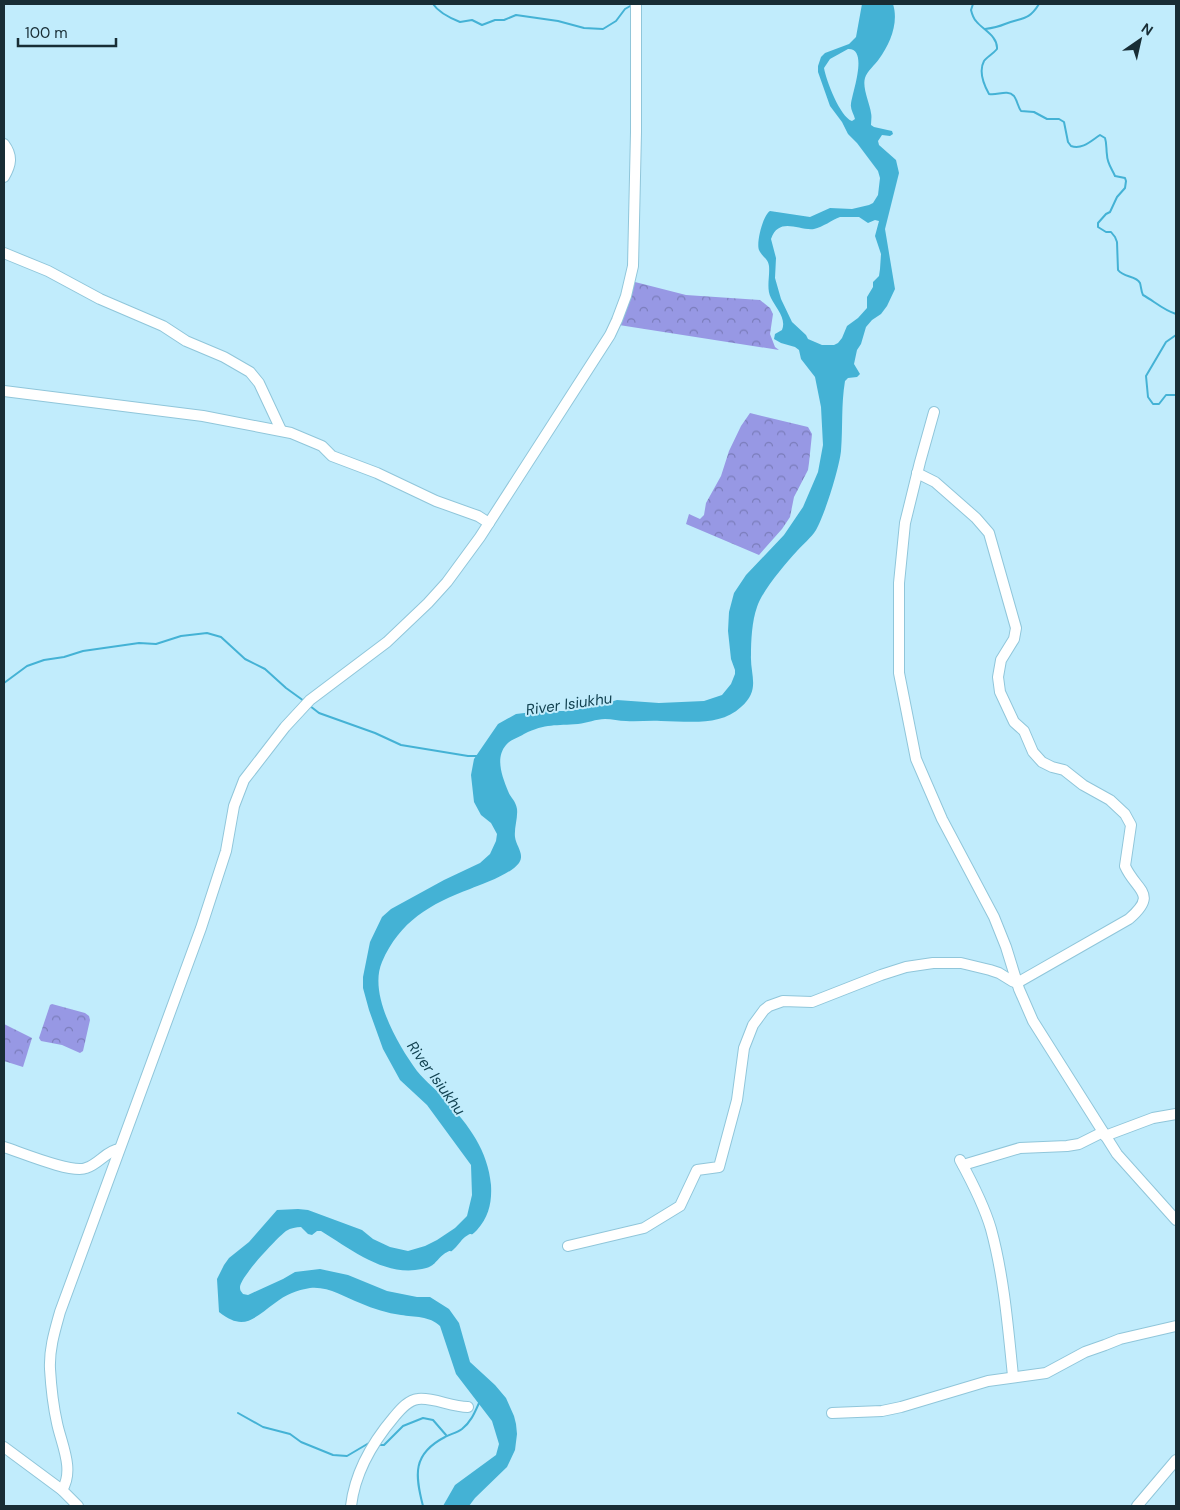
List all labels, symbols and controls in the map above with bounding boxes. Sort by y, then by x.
scale bar [18,15,115,47]
north arrow [1115,15,1165,65]
text: N [1138,19,1157,40]
text: 100 m [25,23,68,43]
water label: River Isiukhu [525,688,614,720]
water label: River Isiukhu [402,1037,470,1119]

